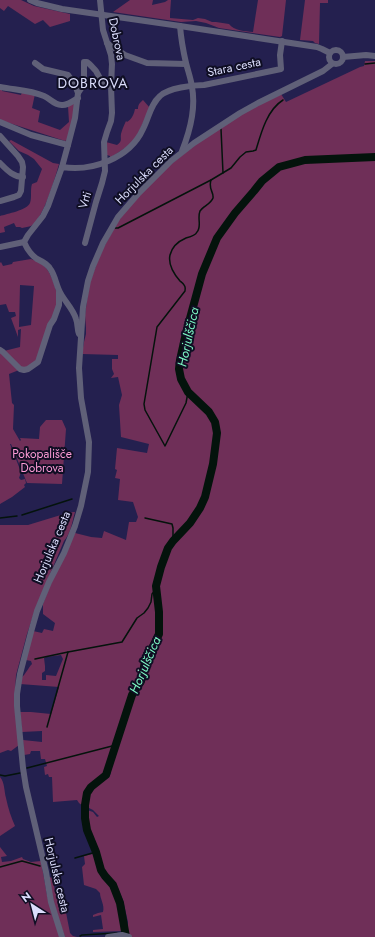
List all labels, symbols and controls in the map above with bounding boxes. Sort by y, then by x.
street label: Dobrova [104,16,130,62]
street label: Stara cesta [206,53,263,81]
district label: DOBROVA [58,73,128,93]
street label: Horjulska cesta [111,142,177,208]
street label: Vrti [74,189,96,211]
water label: Horjulščica [172,305,204,369]
park label: Pokopališče Dobrova [12,445,72,477]
street label: Horjulska cesta [29,508,75,586]
water label: Horjulščica [124,633,166,697]
street label: Horjulska cesta [40,836,74,914]
north arrow [12,885,52,925]
text: N [18,888,34,906]

